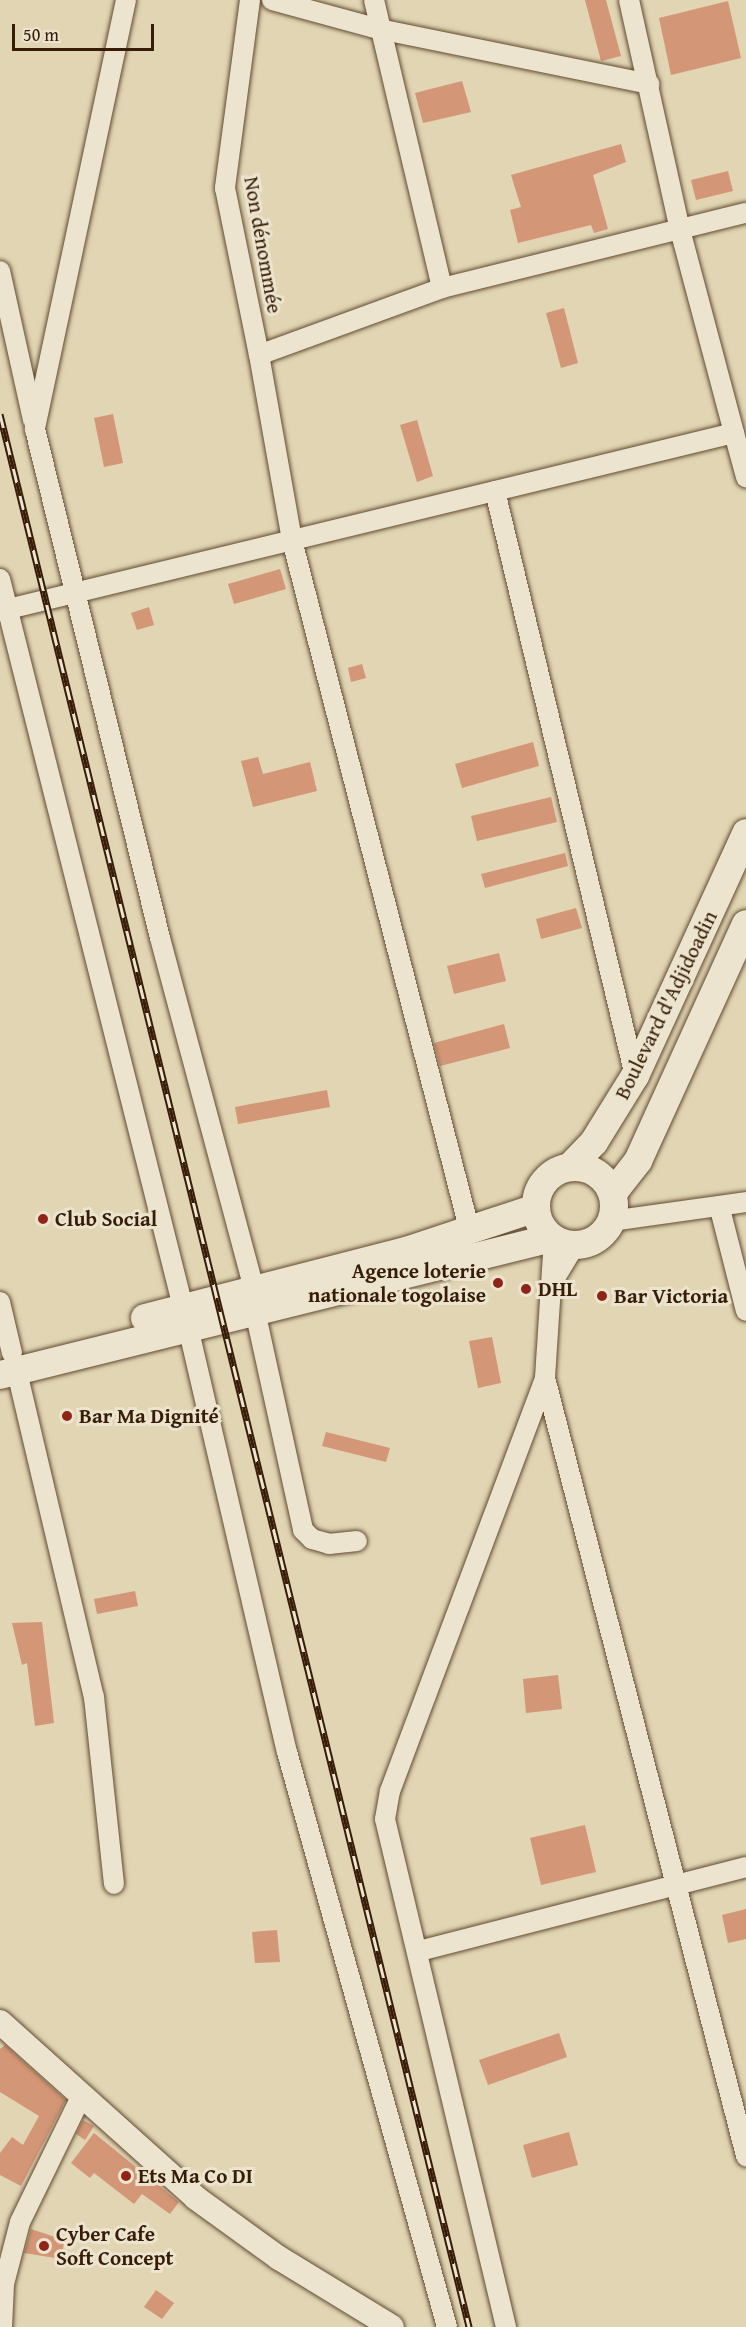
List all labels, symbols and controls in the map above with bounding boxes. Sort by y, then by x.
scale bar [15,12,158,50]
text: 50 m [23,21,59,48]
street label: Non dénommée [239,175,287,315]
street label: Boulevard d'Adjidoadin [609,907,723,1103]
place label: Club Social [55,1206,157,1232]
marker: Club Social [36,1212,50,1226]
place label: Agence loterie nationale togolaise [308,1258,486,1308]
marker: Agence loterie nationale togolaise [491,1276,505,1290]
place label: DHL [538,1276,577,1302]
marker: DHL [519,1282,533,1296]
place label: Bar Victoria [614,1283,728,1309]
marker: Bar Victoria [595,1289,609,1303]
place label: Bar Ma Dignité [79,1403,219,1429]
marker: Bar Ma Dignité [60,1409,74,1423]
place label: Ets Ma Co DI [138,2163,253,2189]
marker: Ets Ma Co DI [119,2169,133,2183]
place label: Cyber Cafe Soft Concept [56,2221,173,2271]
marker: Cyber Cafe Soft Concept [37,2239,51,2253]

